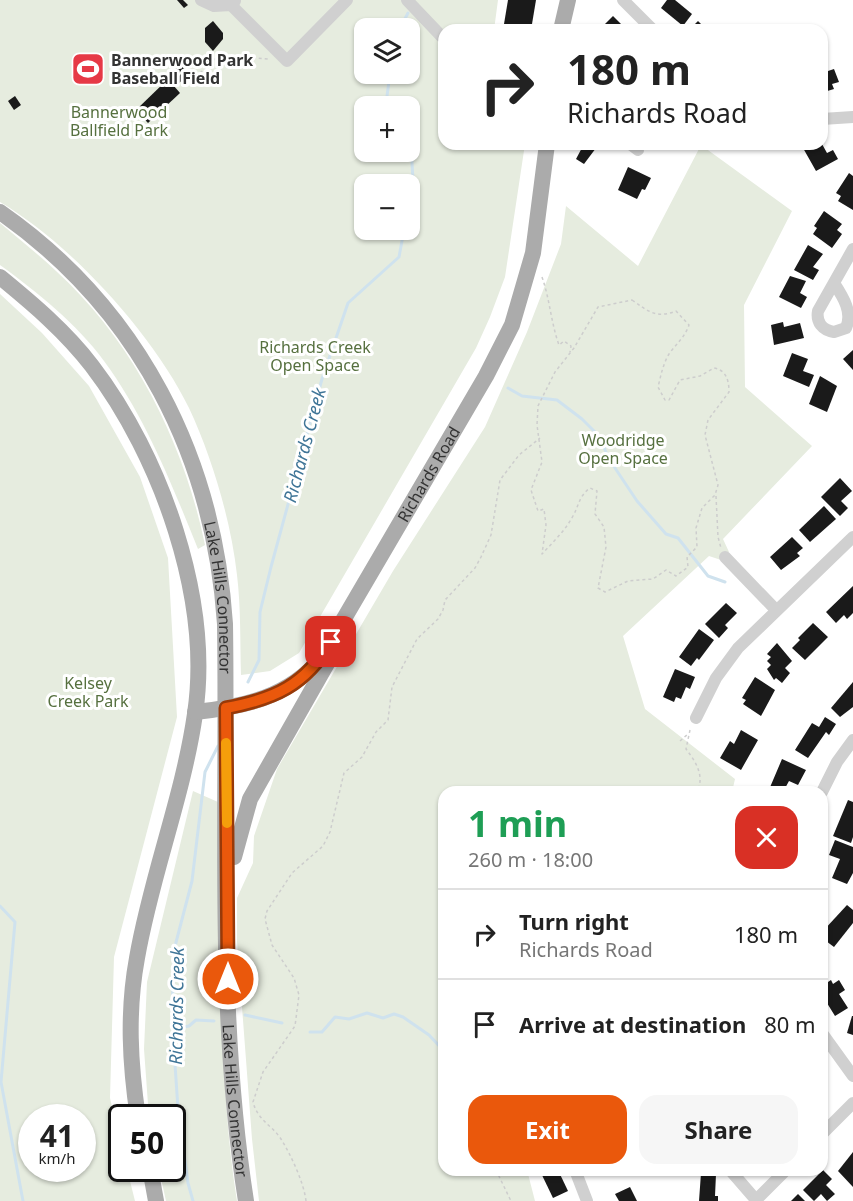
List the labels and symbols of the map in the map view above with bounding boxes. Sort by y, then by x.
place label: Bannerwood Park Baseball Field [111,49,253,89]
sports icon: Bannerwood Park Baseball Field [70,51,106,87]
park label: Bannerwood Ballfield Park [70,101,169,141]
park label: Richards Creek Open Space [259,336,371,376]
water label: Richards Creek [277,384,331,505]
street label: Richards Road [392,422,465,526]
park label: Woodridge Open Space [578,429,668,469]
street label: Lake Hills Connector [199,519,236,674]
pin [305,616,356,667]
park label: Kelsey Creek Park [48,672,129,712]
water label: Richards Creek [163,946,189,1065]
position arrow [196,947,260,1011]
street label: Lake Hills Connector [218,1024,253,1179]
speed limit sign: 50 [108,1104,186,1182]

